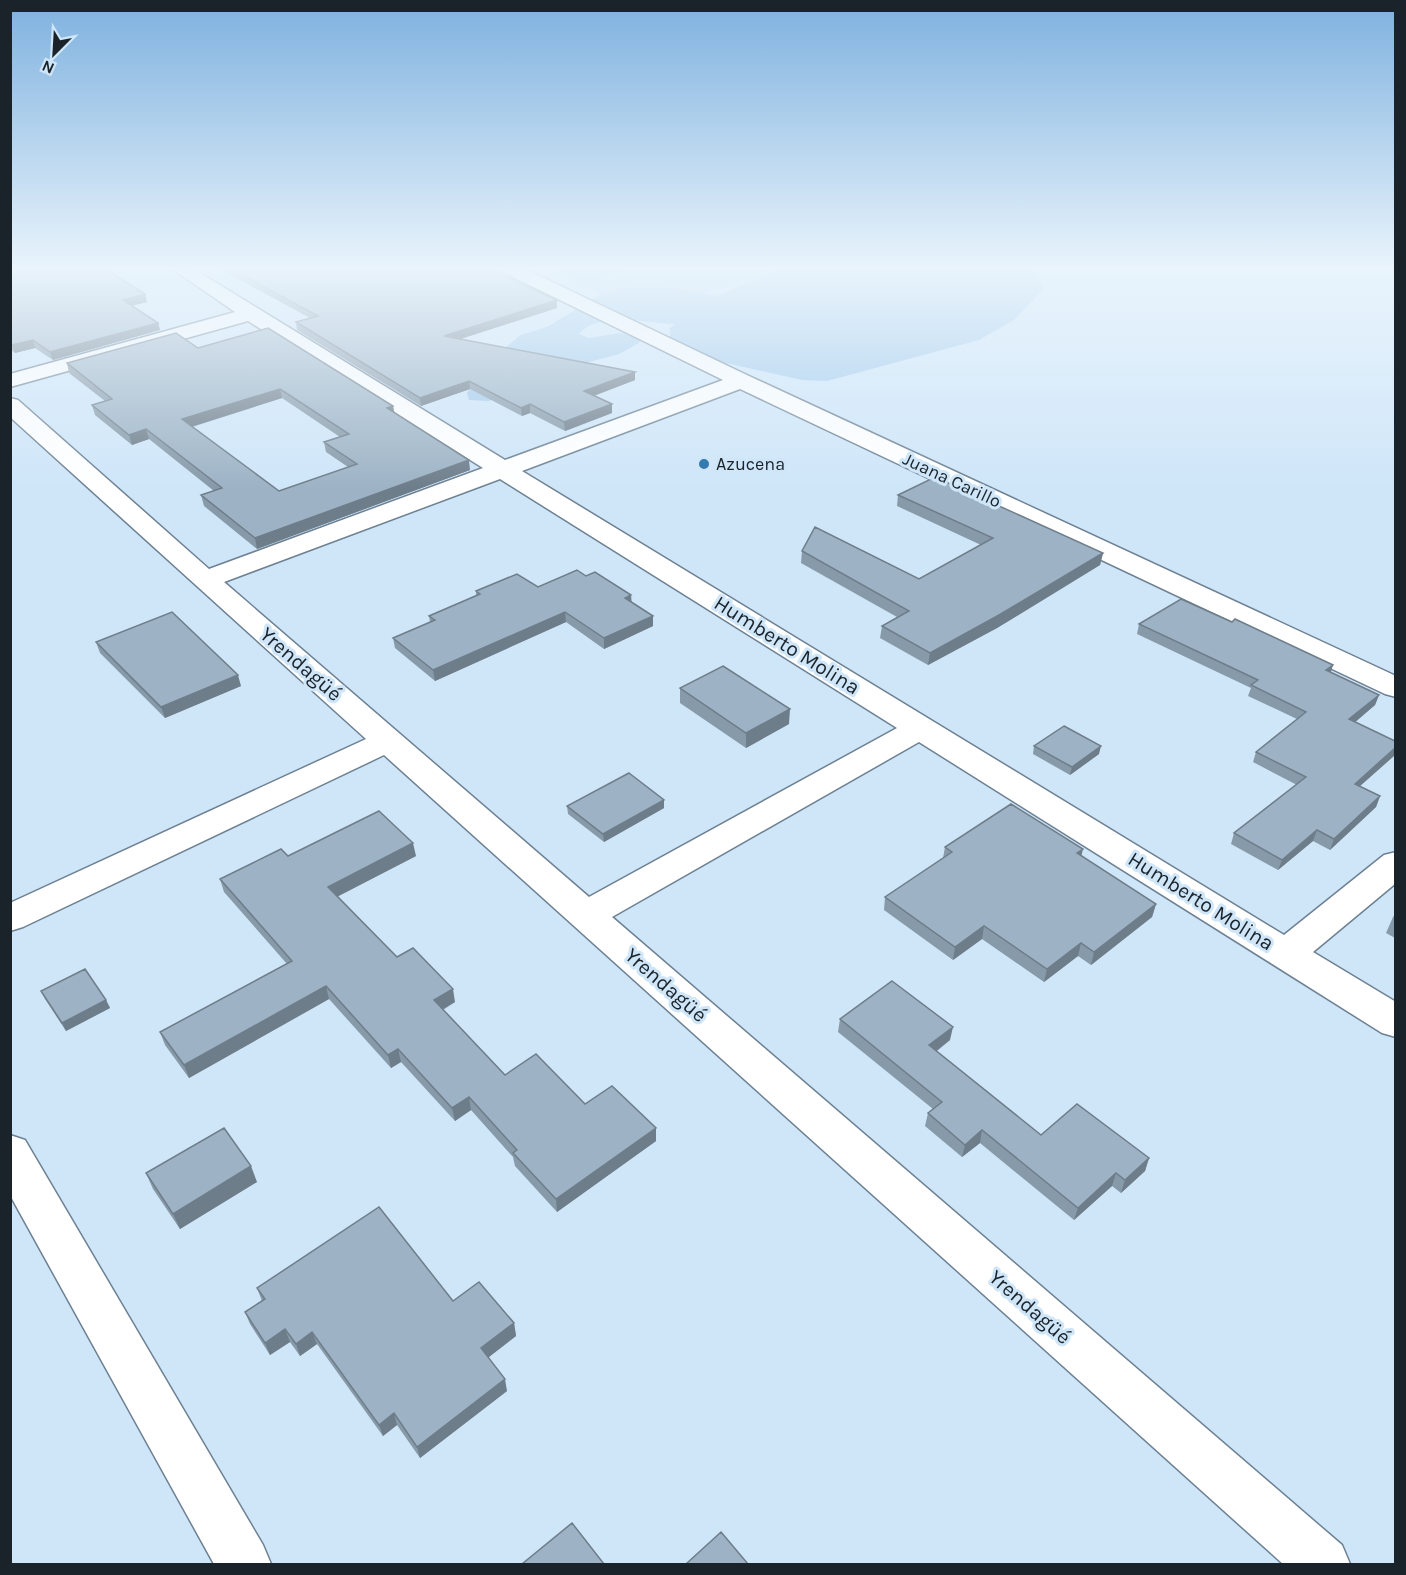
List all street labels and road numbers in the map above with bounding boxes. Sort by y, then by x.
street label: Juana Carillo [899,448,1005,512]
street label: Humberto Molina [710,591,864,699]
street label: Yrendagüé [255,622,347,706]
street label: Humberto Molina [1124,847,1278,955]
street label: Yrendagüé [620,943,712,1027]
street label: Yrendagüé [984,1265,1076,1349]

